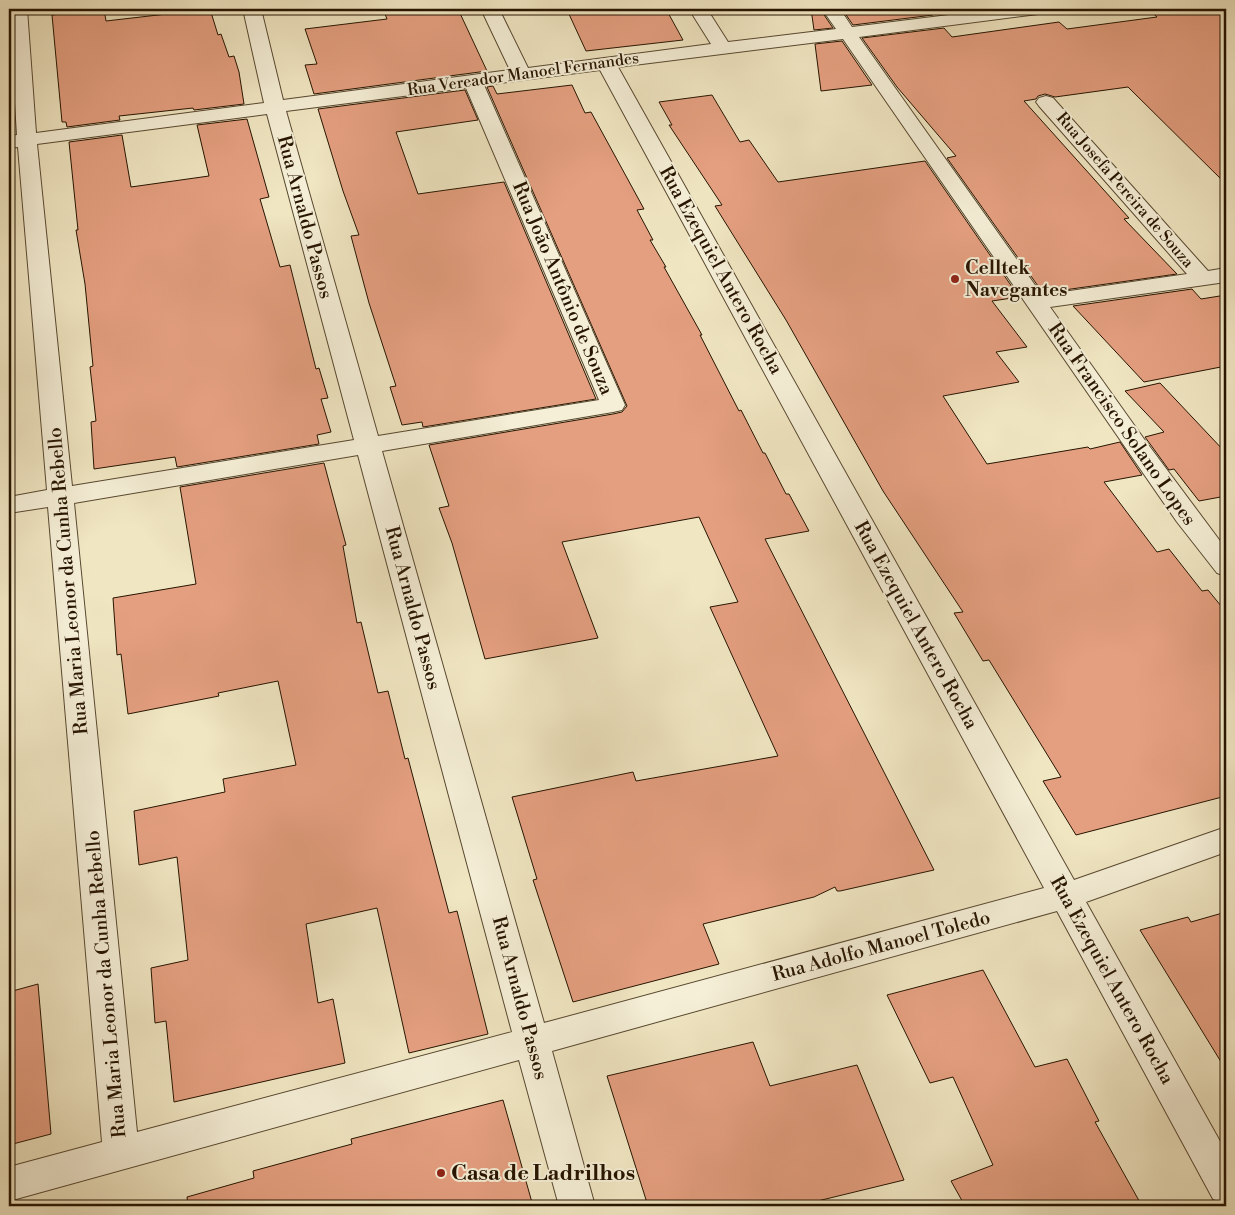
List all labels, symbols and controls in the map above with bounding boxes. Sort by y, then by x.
street label: Rua Vereador Manoel Fernandes [406,48,640,100]
street label: Rua Josefa Pereira de Souza [1052,108,1199,273]
street label: Rua Arnaldo Passos [272,133,338,301]
street label: Rua Ezequiel Antero Rocha [654,162,789,379]
street label: Rua João Antônio de Souza [507,178,619,399]
place label: Celltek Navegantes [965,256,1067,302]
marker: Celltek Navegantes [949,273,961,285]
street label: Rua Francisco Solano Lopes [1043,318,1201,530]
street label: Rua Maria Leonor da Cunha Rebello [43,426,93,736]
street label: Rua Ezequiel Antero Rocha [849,517,984,734]
street label: Rua Arnaldo Passos [380,524,446,692]
street label: Rua Maria Leonor da Cunha Rebello [81,829,131,1139]
street label: Rua Ezequiel Antero Rocha [1045,872,1180,1089]
street label: Rua Adolfo Manoel Toledo [769,905,993,987]
street label: Rua Arnaldo Passos [487,914,553,1082]
place label: Casa de Ladrilhos [451,1160,635,1187]
marker: Casa de Ladrilhos [435,1167,447,1179]

